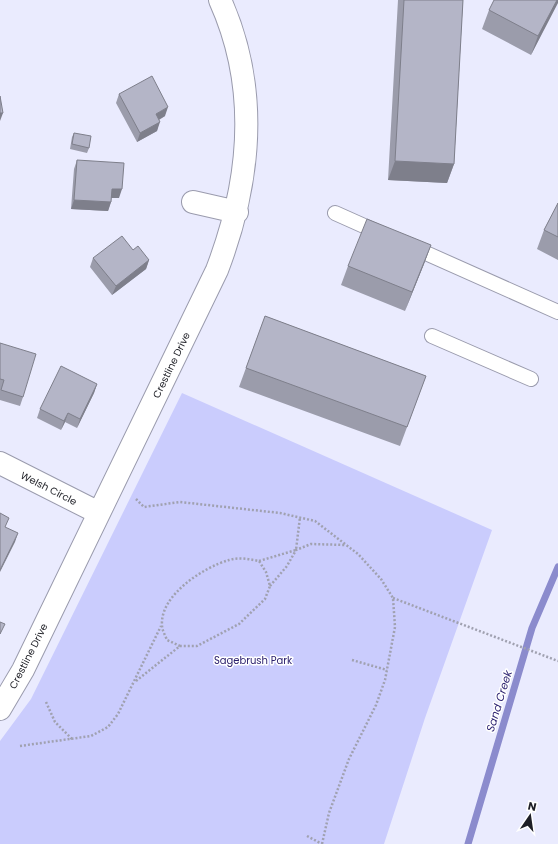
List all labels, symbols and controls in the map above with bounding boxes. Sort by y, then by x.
street label: Crestline Drive [149,330,194,401]
street label: Welsh Circle [18,468,80,509]
street label: Crestline Drive [5,621,51,692]
park label: Sagebrush Park [214,653,293,668]
water label: Sand Creek [482,667,516,734]
north arrow [510,796,550,836]
text: N [526,798,538,815]

